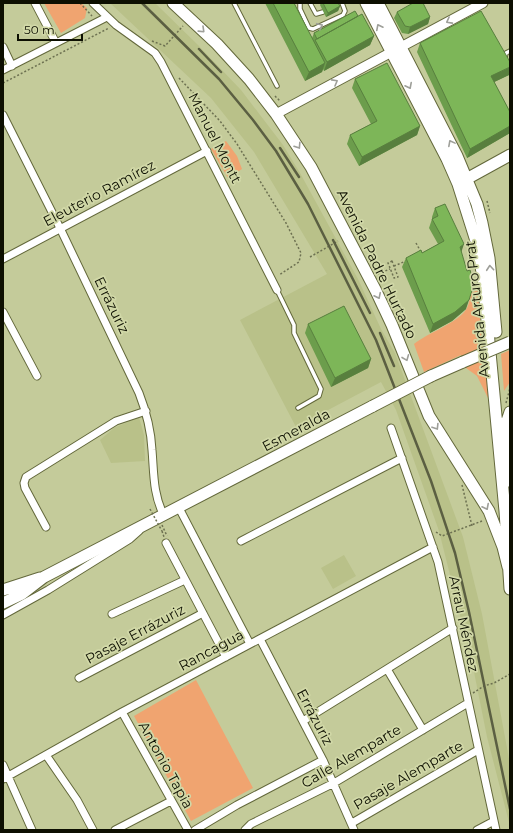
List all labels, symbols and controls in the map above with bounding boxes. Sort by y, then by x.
scale bar [18,16,82,42]
one-way arrow [446,16,453,24]
text: 50 m [24,22,55,37]
one-way arrow [315,23,323,31]
one-way arrow [376,24,383,31]
one-way arrow [197,25,205,33]
one-way arrow [330,80,338,87]
one-way arrow [404,82,412,89]
street label: Manuel Montt [184,90,246,187]
one-way arrow [448,140,455,148]
one-way arrow [293,142,300,149]
street label: Eleuterio Ramírez [40,156,158,230]
street label: Avenida Padre Hurtado [333,186,421,342]
street label: Avenida Arturo Prat [461,239,493,378]
one-way arrow [486,265,495,271]
street label: Errázuriz [91,274,133,336]
one-way arrow [373,292,381,299]
one-way arrow [402,355,410,362]
street label: Esmeralda [259,405,333,455]
one-way arrow [431,423,439,430]
one-way arrow [481,503,489,510]
street label: Arrau Méndez [445,574,483,674]
street label: Pasaje Errázuriz [82,600,188,668]
street label: Rancagua [175,625,247,675]
street label: Errázuriz [293,686,337,748]
street label: Antonio Tapia [135,718,197,812]
street label: Calle Alemparte [298,720,404,792]
street label: Pasaje Alemparte [350,736,466,814]

